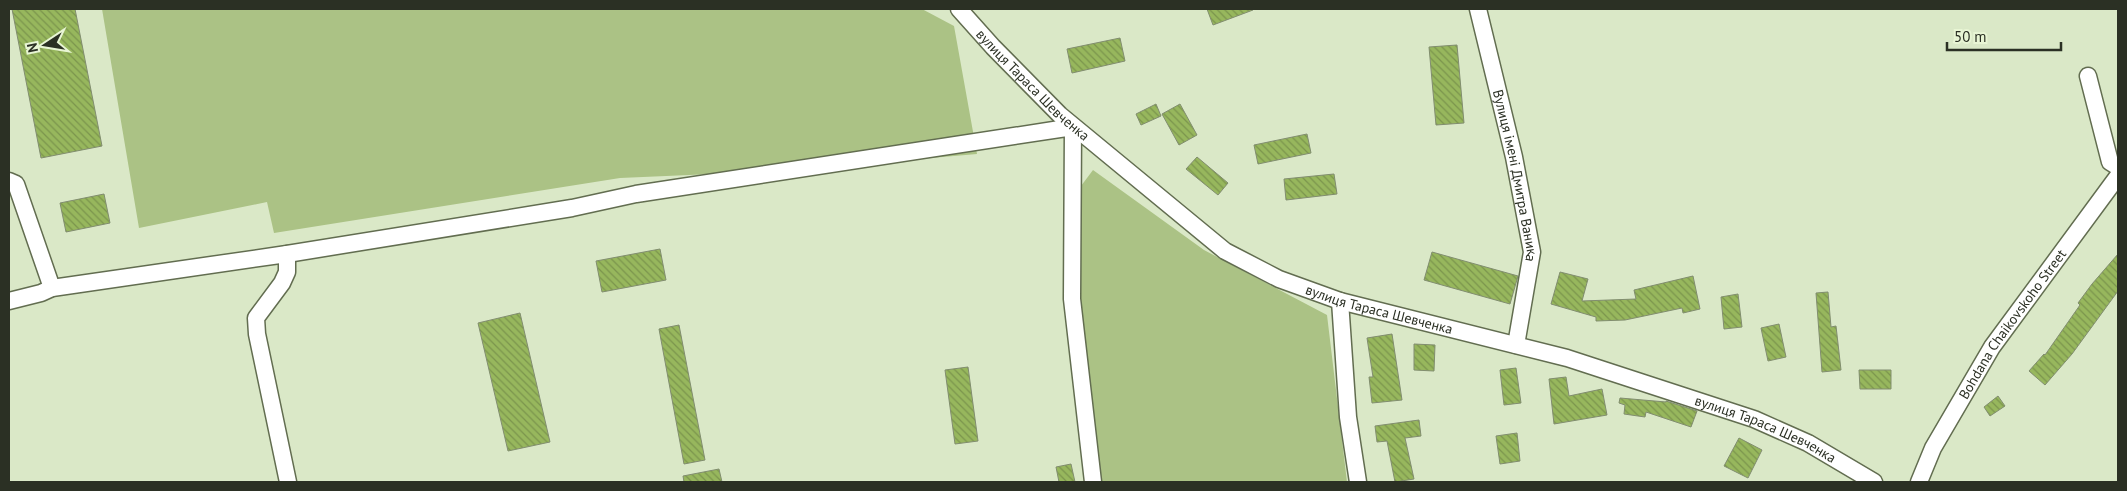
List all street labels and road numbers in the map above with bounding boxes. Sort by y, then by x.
street label: вулиця Тараса Шевченка [972,25,1093,145]
street label: Вулиця імені Дмитра Ваника [1489,88,1541,263]
street label: Bohdana Chaikovskoho Street [1955,245,2070,402]
street label: вулиця Тараса Шевченка [1303,280,1455,338]
street label: вулиця Тараса Шевченка [1693,391,1840,467]

